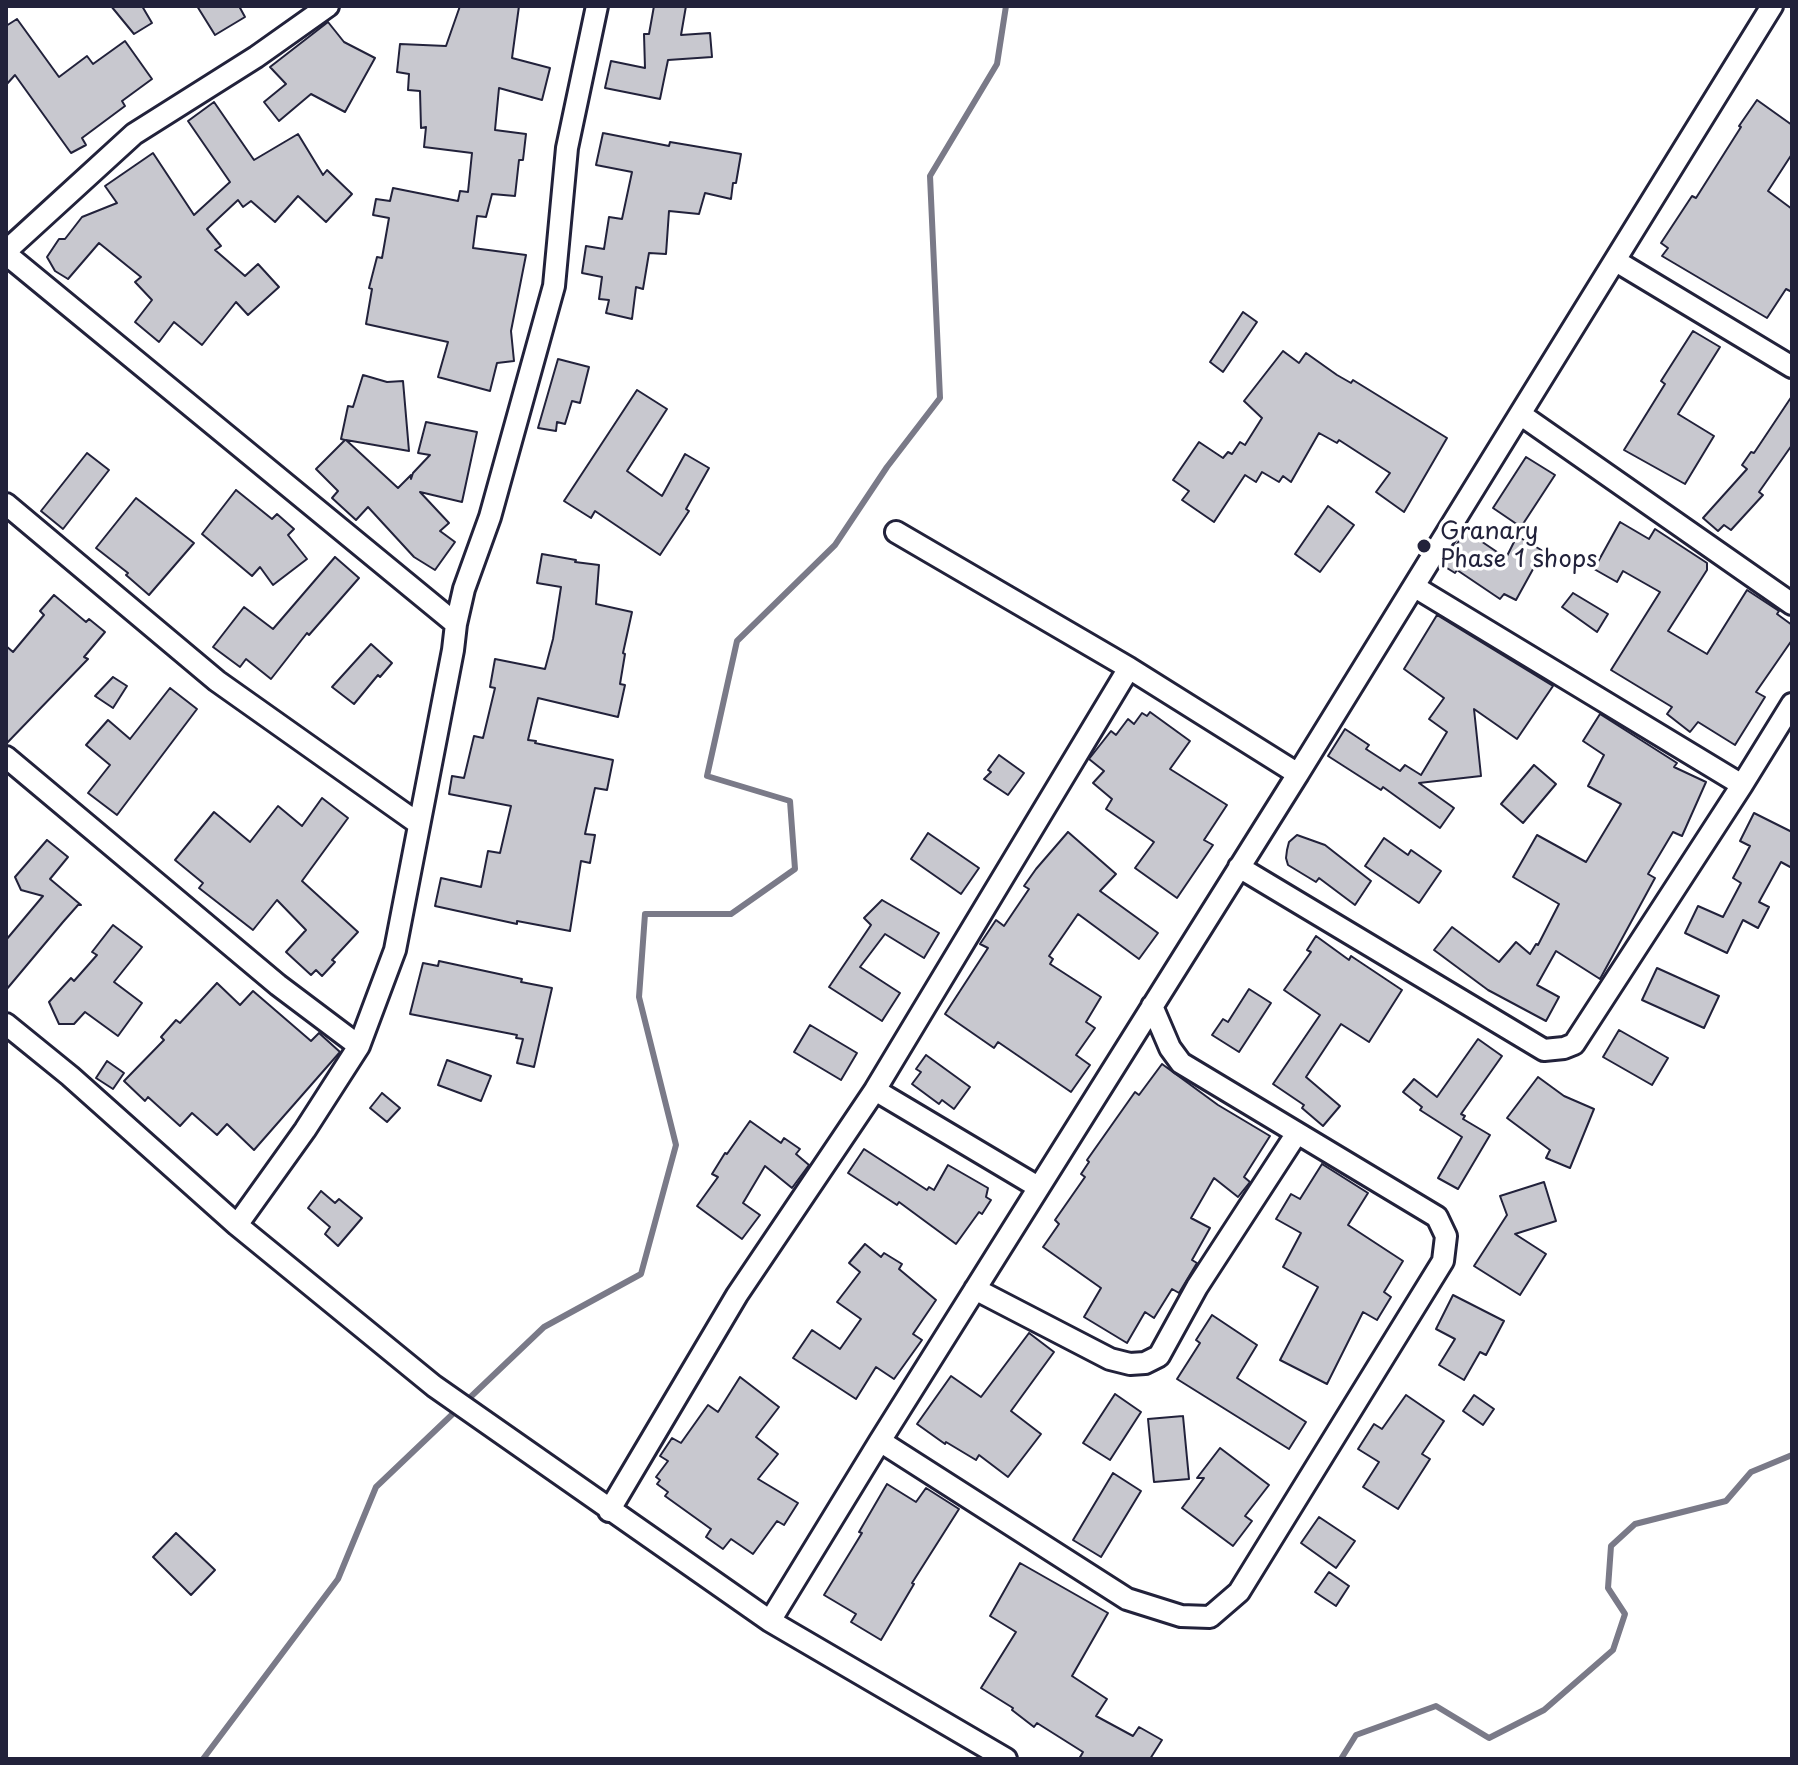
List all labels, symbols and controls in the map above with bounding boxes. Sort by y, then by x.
place label: Granary Phase 1 shops [1440,518,1597,574]
marker: Granary Phase 1 shops [1415,537,1433,555]

